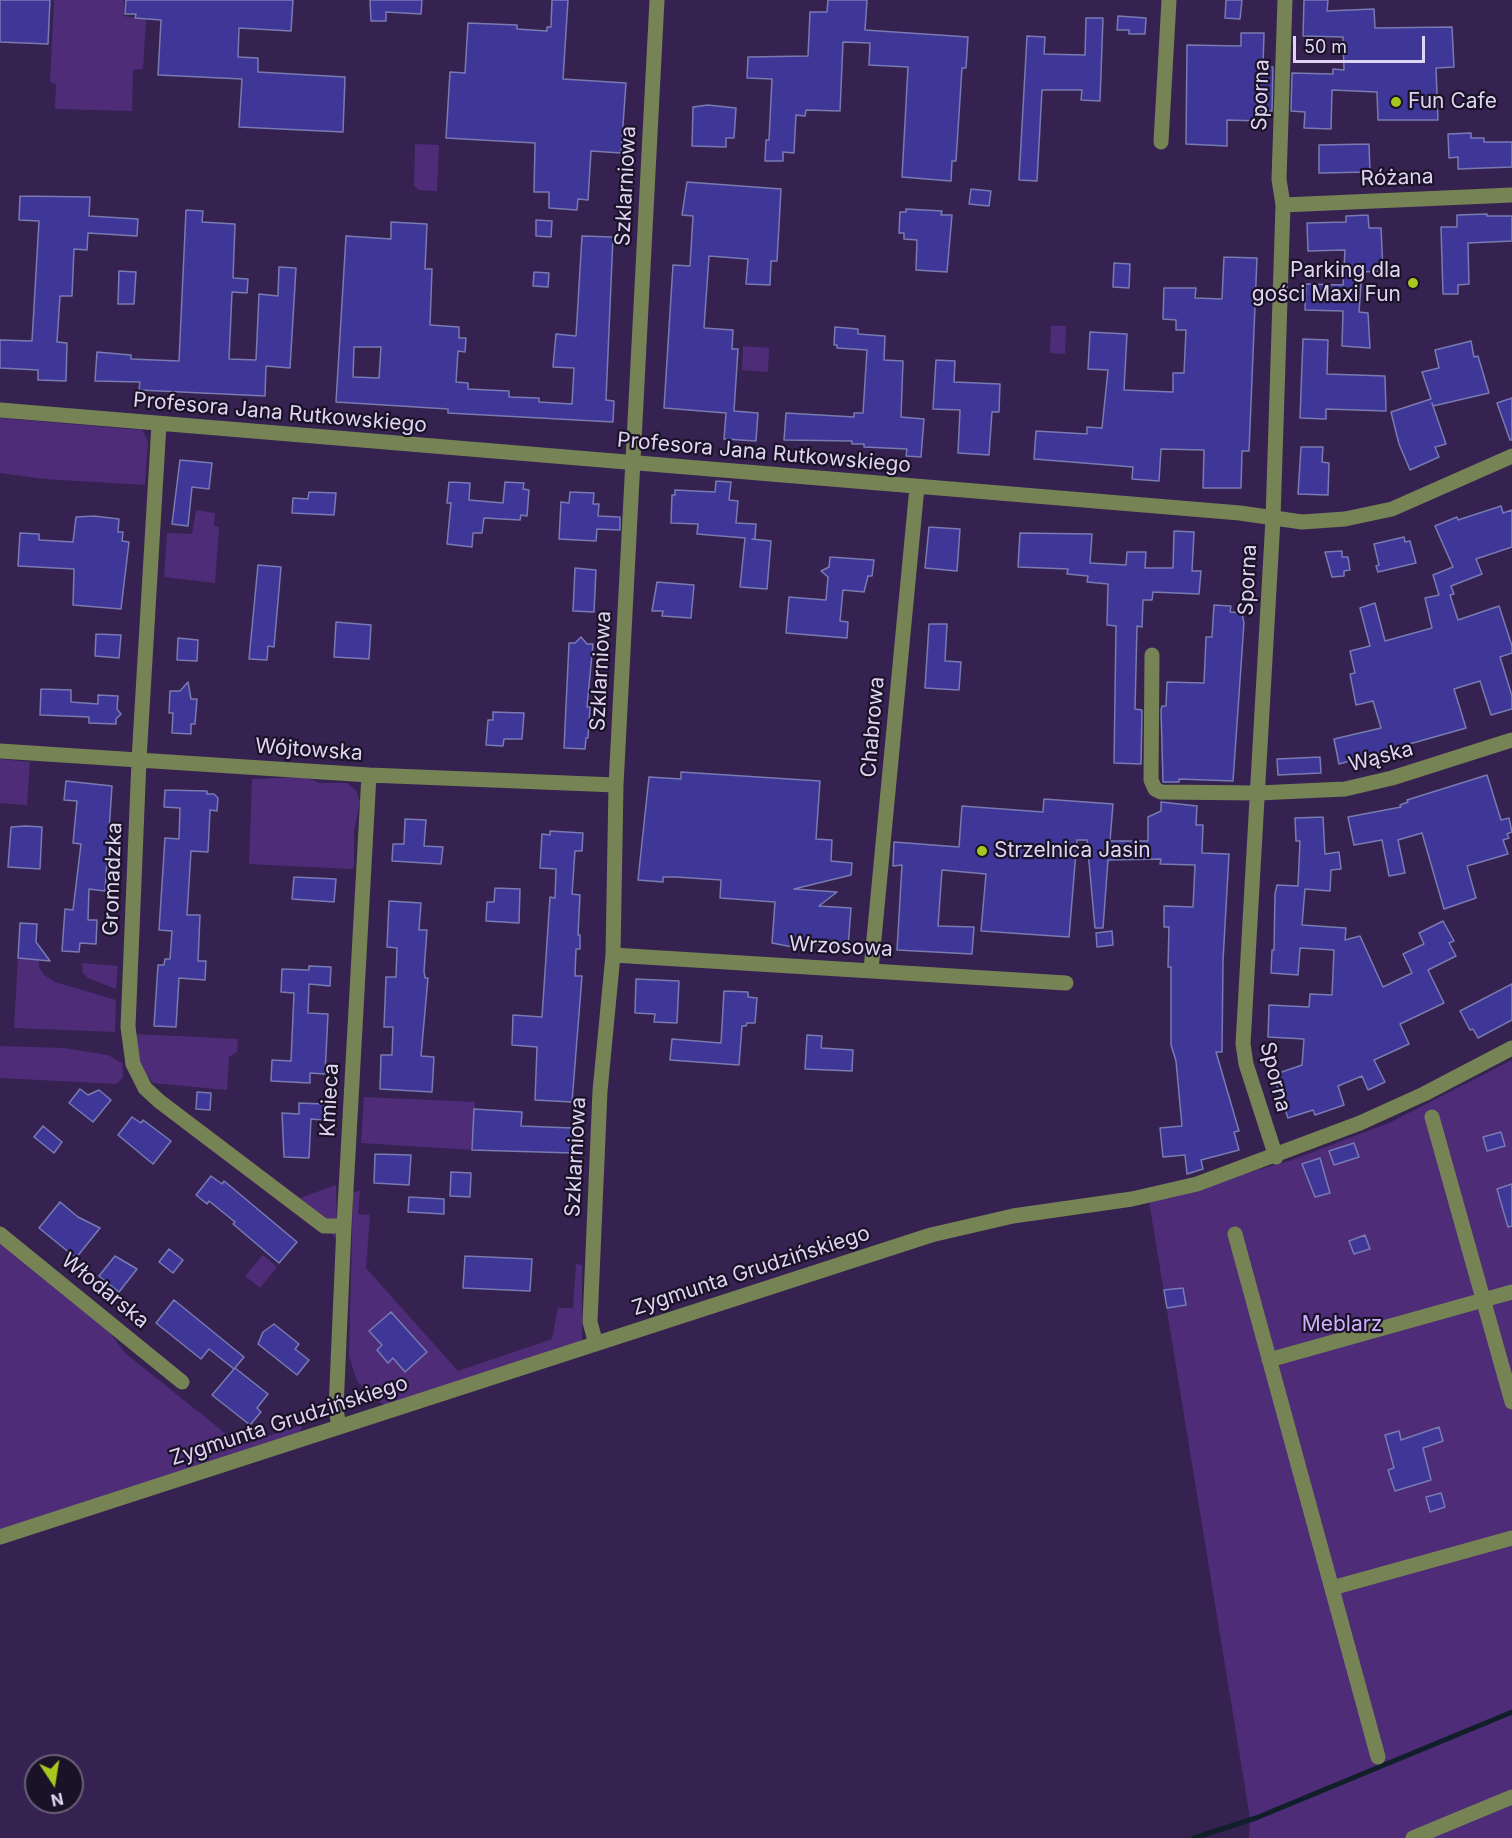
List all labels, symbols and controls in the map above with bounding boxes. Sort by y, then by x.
scale bar [1296,24,1428,62]
text: 50 m [1304,36,1347,57]
street label: Sporna [1247,59,1275,131]
place label: Fun Cafe [1408,89,1497,115]
marker: Fun Cafe [1389,95,1403,109]
street label: Szklarniowa [610,125,642,247]
street label: Różana [1360,164,1434,192]
place label: Parking dla gości Maxi Fun [1252,258,1401,308]
marker: Parking dla gości Maxi Fun [1406,276,1420,290]
street label: Profesora Jana Rutkowskiego [132,388,428,438]
street label: Profesora Jana Rutkowskiego [616,428,912,478]
street label: Sporna [1234,544,1262,616]
street label: Szklarniowa [585,610,617,732]
street label: Chabrowa [856,676,890,778]
street label: Wójtowska [254,734,364,766]
street label: Wąska [1346,736,1416,778]
street label: Gromadzka [98,822,128,936]
place label: Strzelnica Jasin [994,838,1151,864]
marker: Strzelnica Jasin [975,844,989,858]
street label: Wrzosowa [788,932,894,962]
street label: Sporna [1254,1039,1296,1115]
street label: Kmieca [315,1062,345,1138]
street label: Szklarniowa [560,1096,592,1218]
street label: Zygmunta Grudzińskiego [629,1221,873,1321]
street label: Włodarska [56,1248,154,1334]
park label: Meblarz [1302,1312,1382,1338]
street label: Zygmunta Grudzińskiego [167,1371,411,1471]
north arrow [24,1754,84,1814]
text: N [49,1789,65,1811]

